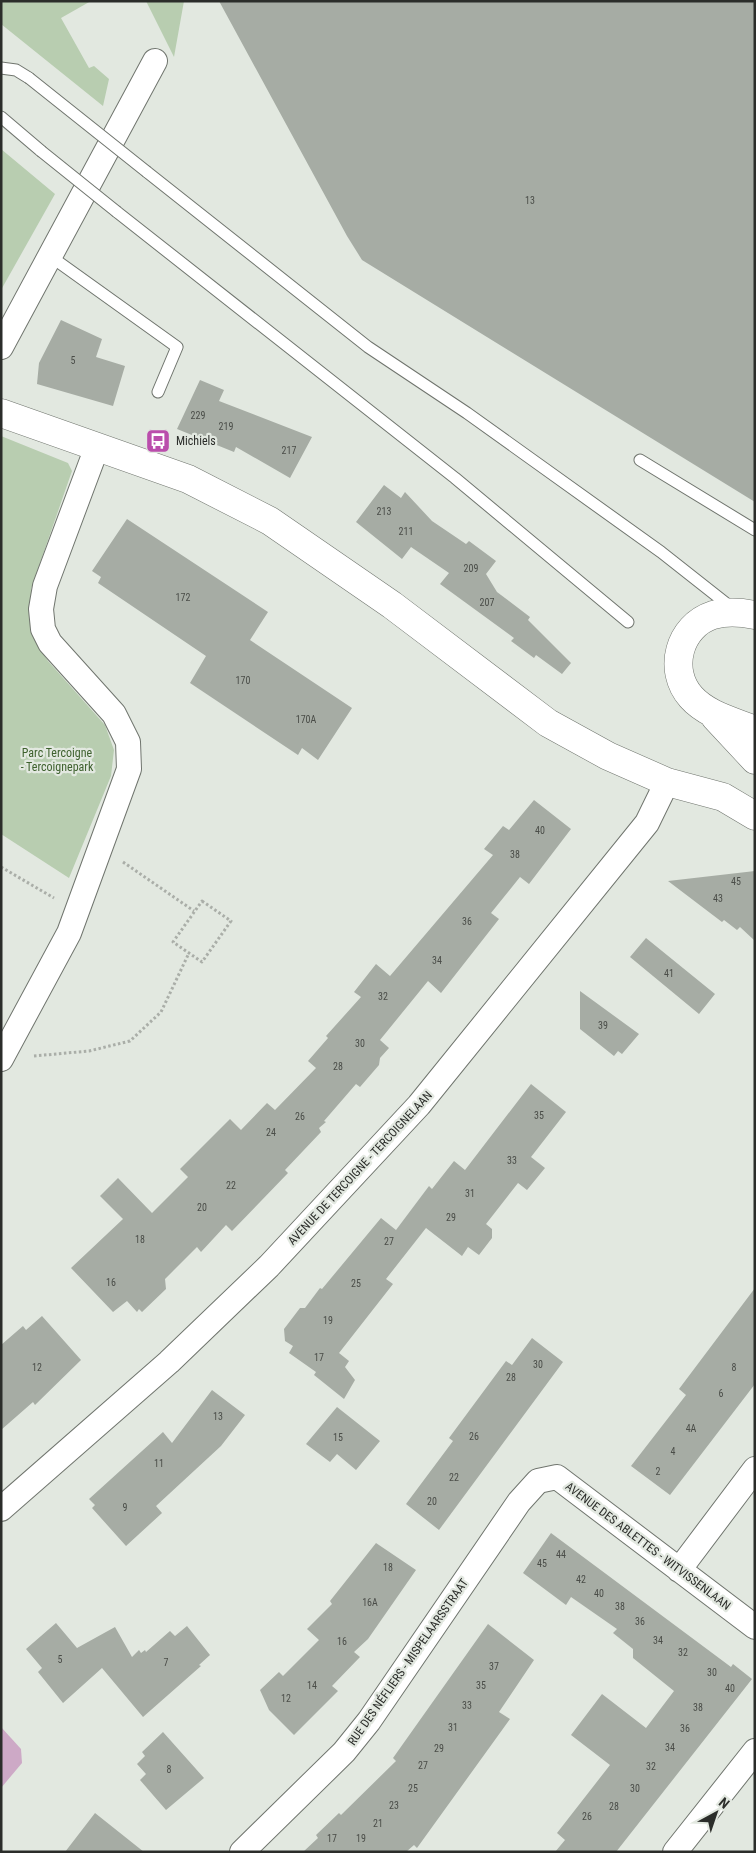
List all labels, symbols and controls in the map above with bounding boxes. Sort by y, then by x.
house number: 13 [525,195,535,206]
house number: 5 [71,355,76,366]
house number: 229 [191,410,205,421]
house number: 219 [219,421,233,432]
bus stop icon: Michiels [145,428,171,454]
place label: Michiels [176,434,216,448]
house number: 217 [282,445,296,456]
house number: 213 [377,506,391,517]
house number: 211 [399,526,413,537]
house number: 209 [464,563,478,574]
house number: 172 [176,592,190,603]
house number: 207 [480,597,494,608]
house number: 170 [236,675,250,686]
house number: 170A [296,714,317,725]
park label: Parc Tercoigne - Tercoignepark [21,746,94,774]
house number: 40 [535,825,545,836]
house number: 38 [510,849,520,860]
house number: 45 [731,876,741,887]
house number: 43 [713,893,723,904]
house number: 36 [462,916,472,927]
house number: 34 [432,955,442,966]
house number: 41 [664,968,674,979]
house number: 32 [378,991,388,1002]
house number: 39 [598,1020,608,1031]
house number: 30 [355,1038,365,1049]
house number: 28 [333,1061,343,1072]
street label: AVENUE DE TERCOIGNE - TERCOIGNELAAN [285,1088,435,1248]
house number: 35 [534,1110,544,1121]
house number: 26 [295,1111,305,1122]
house number: 24 [266,1127,276,1138]
house number: 33 [507,1155,517,1166]
house number: 22 [226,1180,236,1191]
house number: 31 [465,1188,475,1199]
house number: 20 [197,1202,207,1213]
house number: 29 [446,1212,456,1223]
house number: 18 [135,1234,145,1245]
house number: 27 [384,1236,394,1247]
house number: 16 [106,1277,116,1288]
house number: 25 [351,1278,361,1289]
house number: 19 [323,1315,333,1326]
house number: 17 [314,1352,324,1363]
house number: 30 [533,1359,543,1370]
house number: 12 [32,1362,42,1373]
house number: 8 [732,1362,737,1373]
house number: 28 [506,1372,516,1383]
house number: 6 [719,1388,724,1399]
house number: 13 [213,1411,223,1422]
house number: 4A [686,1423,697,1434]
house number: 26 [469,1431,479,1442]
house number: 15 [333,1432,343,1443]
house number: 4 [671,1446,676,1457]
house number: 11 [154,1458,164,1469]
house number: 2 [656,1466,661,1477]
house number: 22 [449,1472,459,1483]
street label: AVENUE DES ABLETTES - WITVISSENLAAN [563,1479,733,1613]
house number: 20 [427,1496,437,1507]
house number: 9 [123,1502,128,1513]
house number: 44 [556,1549,566,1560]
house number: 45 [537,1558,547,1569]
house number: 18 [383,1562,393,1573]
house number: 42 [576,1574,586,1585]
street label: RUE DES NÉFLIERS - MISPELAARSSTRAAT [344,1576,471,1748]
house number: 40 [594,1588,604,1599]
house number: 16A [362,1597,378,1608]
house number: 38 [615,1601,625,1612]
house number: 36 [635,1616,645,1627]
house number: 34 [653,1635,663,1646]
house number: 16 [337,1636,347,1647]
house number: 32 [678,1647,688,1658]
house number: 5 [58,1654,63,1665]
house number: 7 [164,1657,169,1668]
house number: 37 [489,1661,499,1672]
house number: 30 [707,1667,717,1678]
house number: 14 [307,1680,317,1691]
house number: 35 [476,1680,486,1691]
house number: 40 [725,1683,735,1694]
house number: 12 [281,1693,291,1704]
house number: 33 [462,1700,472,1711]
house number: 38 [693,1702,703,1713]
house number: 31 [448,1722,458,1733]
house number: 36 [680,1723,690,1734]
house number: 34 [665,1742,675,1753]
house number: 29 [434,1743,444,1754]
house number: 27 [418,1760,428,1771]
house number: 32 [646,1761,656,1772]
house number: 8 [167,1764,172,1775]
house number: 25 [408,1783,418,1794]
house number: 30 [630,1783,640,1794]
north arrow [691,1788,741,1838]
text: N [716,1794,733,1812]
house number: 23 [389,1800,399,1811]
house number: 28 [609,1801,619,1812]
house number: 26 [582,1811,592,1822]
house number: 21 [373,1818,383,1829]
house number: 17 [327,1833,337,1844]
house number: 19 [356,1833,366,1844]

